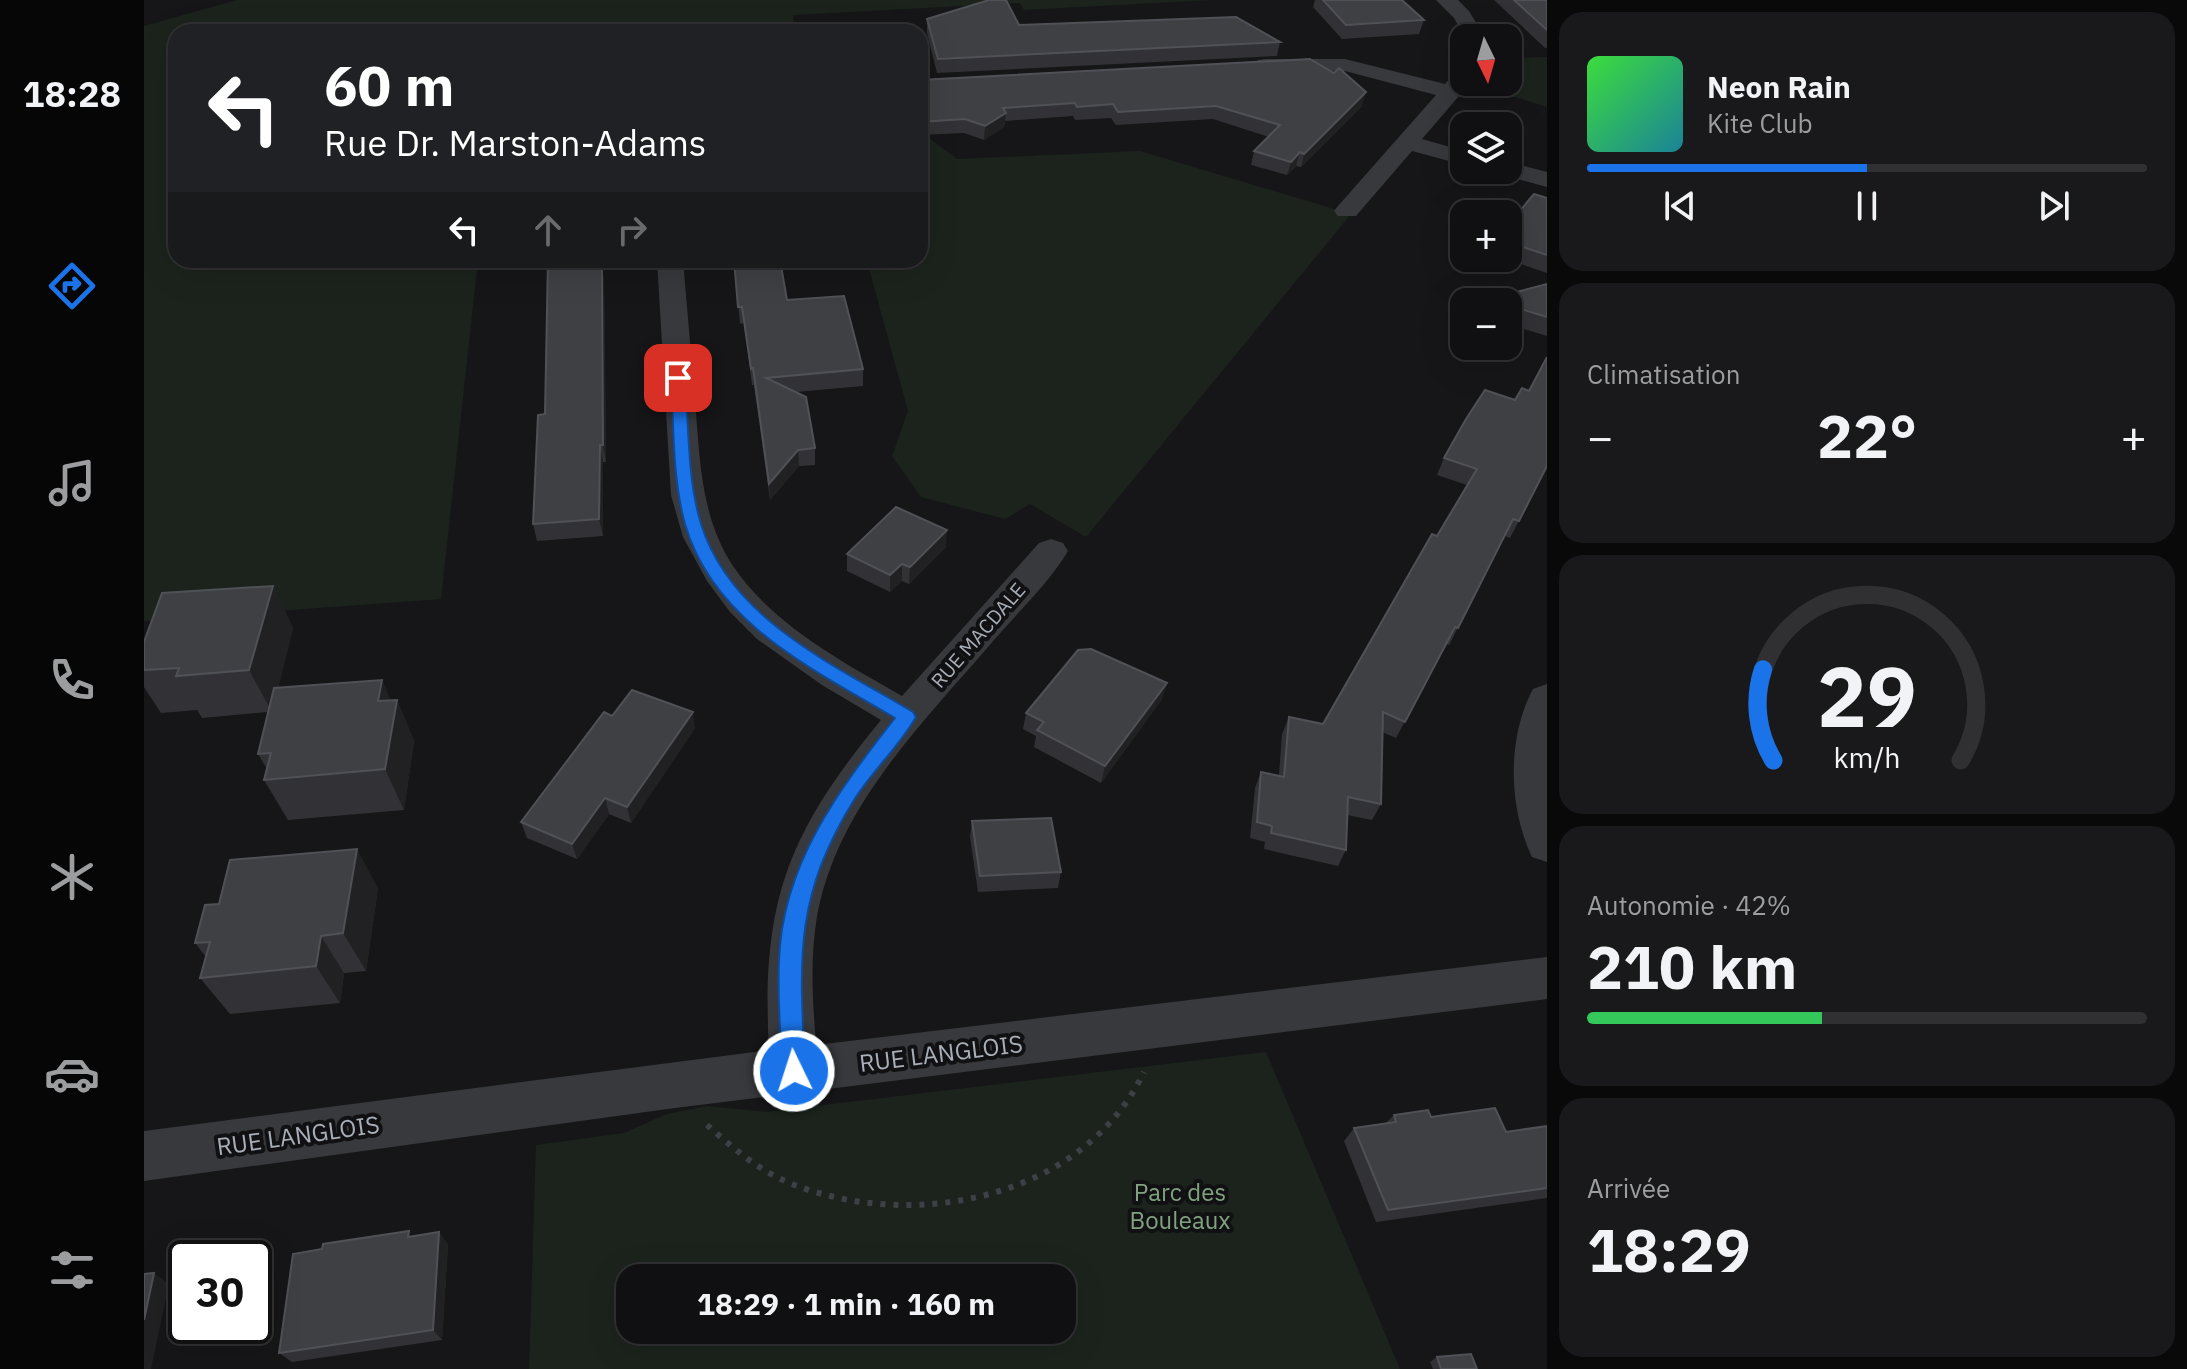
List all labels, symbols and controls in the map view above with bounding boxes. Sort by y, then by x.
north arrow [1450,24,1522,96]
map controls [1450,24,1522,360]
text: 60 m [324,49,454,121]
icon: left [192,56,296,160]
text: Neon Rain [1707,67,1851,106]
text: 18:28 [23,70,121,117]
text: Kite Club [1707,106,1812,140]
button: layers [1450,112,1522,184]
text: Rue Dr. Marston-Adams [324,119,706,166]
icon: previous [1658,184,1702,228]
icon: pause [1845,184,1889,228]
icon: next [2032,184,2076,228]
button: + [1450,200,1522,272]
icon: left [442,208,486,252]
icon: ahead [526,208,570,252]
icon: right [610,208,654,252]
icon: directions [44,258,100,314]
button: − [1450,288,1522,360]
pin [644,344,712,412]
icon: arrive [656,356,700,400]
text: Climatisation [1587,357,1740,391]
text: 22° [1817,396,1917,475]
text: − [1587,408,1613,465]
text: + [2121,408,2147,465]
icon: music [44,455,100,511]
street label: RUE MACDALE [925,577,1031,693]
text: 29 [1817,641,1917,749]
icon: phone [44,652,100,708]
text: km/h [1833,739,1901,776]
icon: climate [44,849,100,905]
text: Autonomie · 42% [1587,888,1791,922]
text: 210 km [1587,927,1797,1006]
street label: RUE LANGLOIS [857,1027,1025,1079]
position arrow [752,1029,836,1113]
icon: car [44,1046,100,1102]
street label: RUE LANGLOIS [214,1108,382,1162]
text: Arrivée [1587,1171,1670,1205]
park label: Parc des Bouleaux [1129,1176,1231,1236]
text: 18:29 [1587,1210,1751,1289]
speed limit sign: 30 [168,1240,272,1344]
icon: filters [44,1242,100,1298]
text: 18:29 · 1 min · 160 m [697,1284,995,1323]

